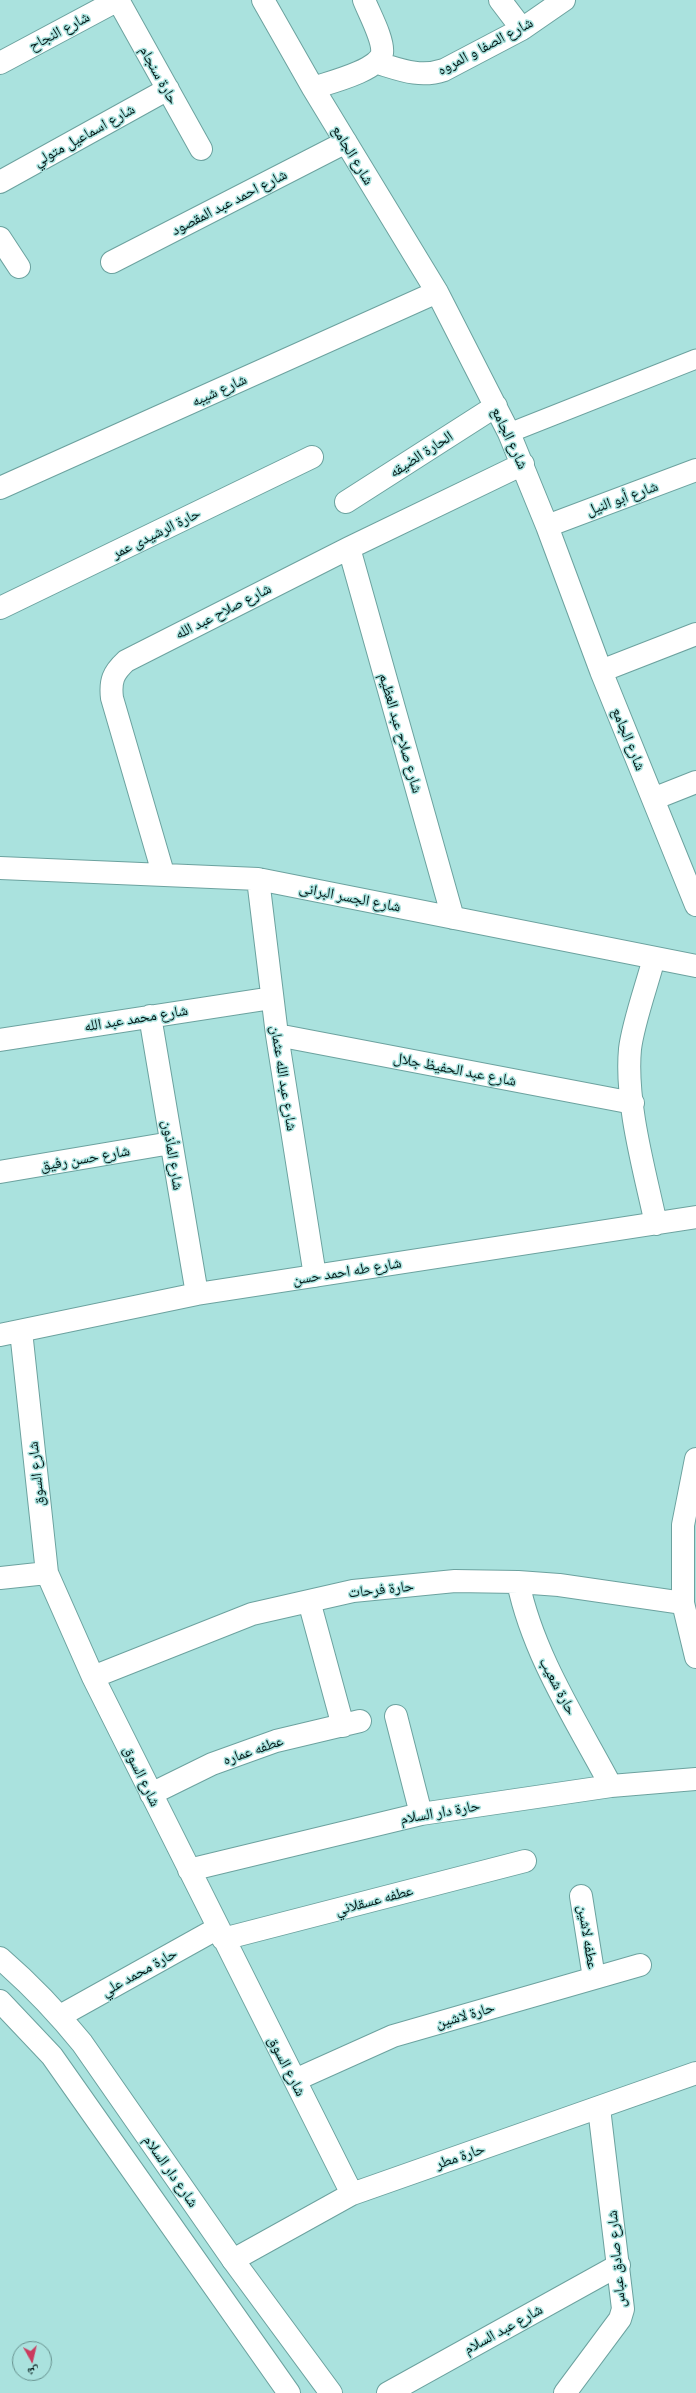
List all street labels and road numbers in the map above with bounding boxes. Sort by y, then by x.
street label: شارع النجاح [25,7,93,55]
street label: شارع الصفا و المروه [434,13,536,79]
street label: حارة سنجام [136,43,182,107]
street label: شارع اسماعيل متولي [30,100,138,170]
street label: شارع الجامع [328,122,378,188]
street label: شارع احمد عبد المقصود [168,165,290,239]
street label: شارع شيبه [189,370,249,410]
street label: شارع الجامع [488,404,532,472]
street label: الحارة الضيقه [386,427,456,481]
street label: شارع أبو النيل [584,477,660,519]
street label: حارة الرشيدى عمر [109,504,203,562]
street label: شارع صلاح عبد الله [172,579,274,643]
street label: شارع صلاح عبد العظيم [375,671,427,795]
street label: شارع الجامع [608,705,650,773]
street label: شارع الجسر البرانى [298,878,402,916]
street label: شارع محمد عبد الله [83,1001,189,1035]
street label: شارع عبد الله عثمان [267,1024,301,1132]
street label: شارع عبد الحفيظ جلال [392,1048,518,1090]
street label: شارع المأذون [159,1119,187,1191]
street label: شارع حسن رفيق [39,1141,131,1175]
street label: شارع طه احمد حسن [291,1254,403,1288]
street label: شارع السوق [24,1441,48,1507]
street label: حارة فرحات [347,1577,415,1601]
street label: حارة شعيب [535,1654,581,1718]
street label: عطفه عماره [221,1731,285,1769]
street label: شارع السوق [120,1743,164,1809]
street label: حارة دار السلام [399,1796,481,1828]
street label: عطفه عسقلاني [333,1881,415,1919]
street label: عطفه لاشين [574,1904,602,1970]
street label: حارة محمد علي [98,1944,180,2000]
street label: حارة لاشين [433,1998,497,2032]
street label: شارع السوق [264,2033,310,2099]
street label: شارع دار السلام [140,2131,202,2211]
street label: حارة مطر [433,2139,487,2173]
street label: شارع صادق عباس [603,2210,629,2308]
street label: شارع عبد السلام [460,2300,546,2358]

